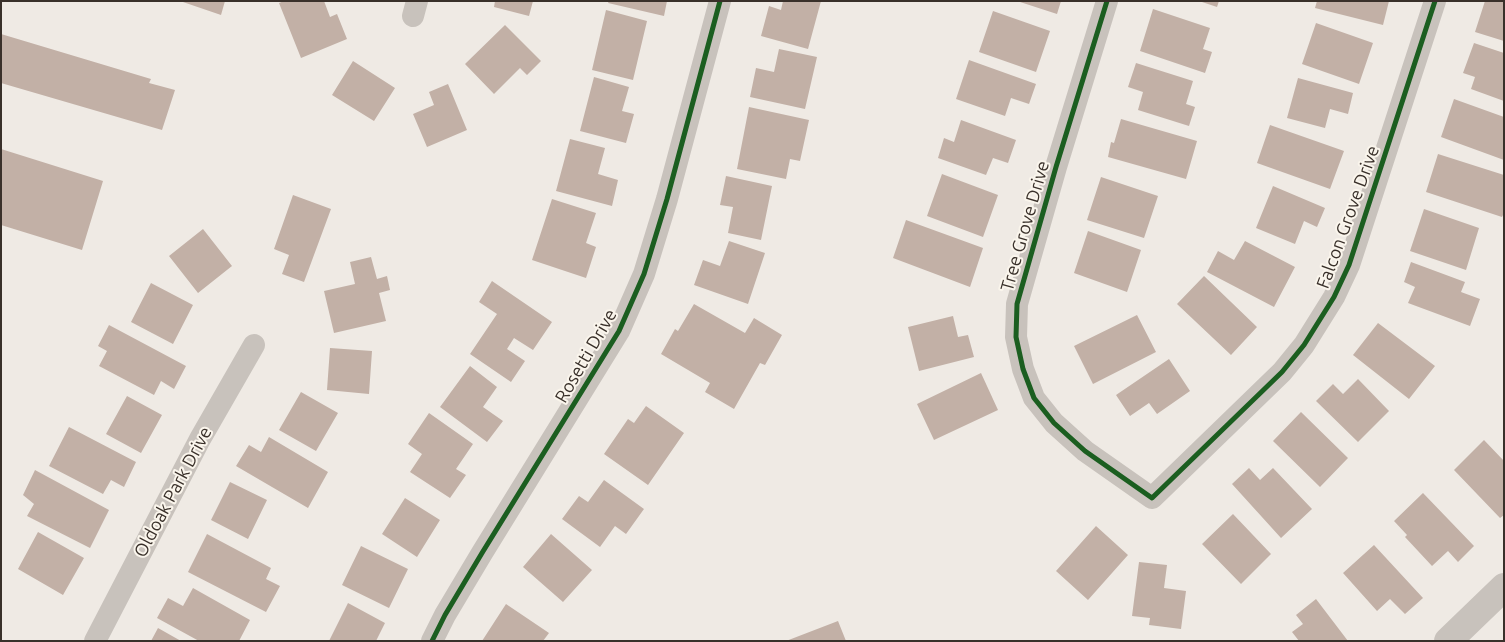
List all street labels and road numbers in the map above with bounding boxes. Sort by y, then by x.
street label: Falcon Grove Drive [1312,143,1384,291]
street label: Tree Grove Drive [996,158,1054,294]
street label: Rosetti Drive [550,305,622,407]
street label: Oldoak Park Drive [130,423,216,561]

